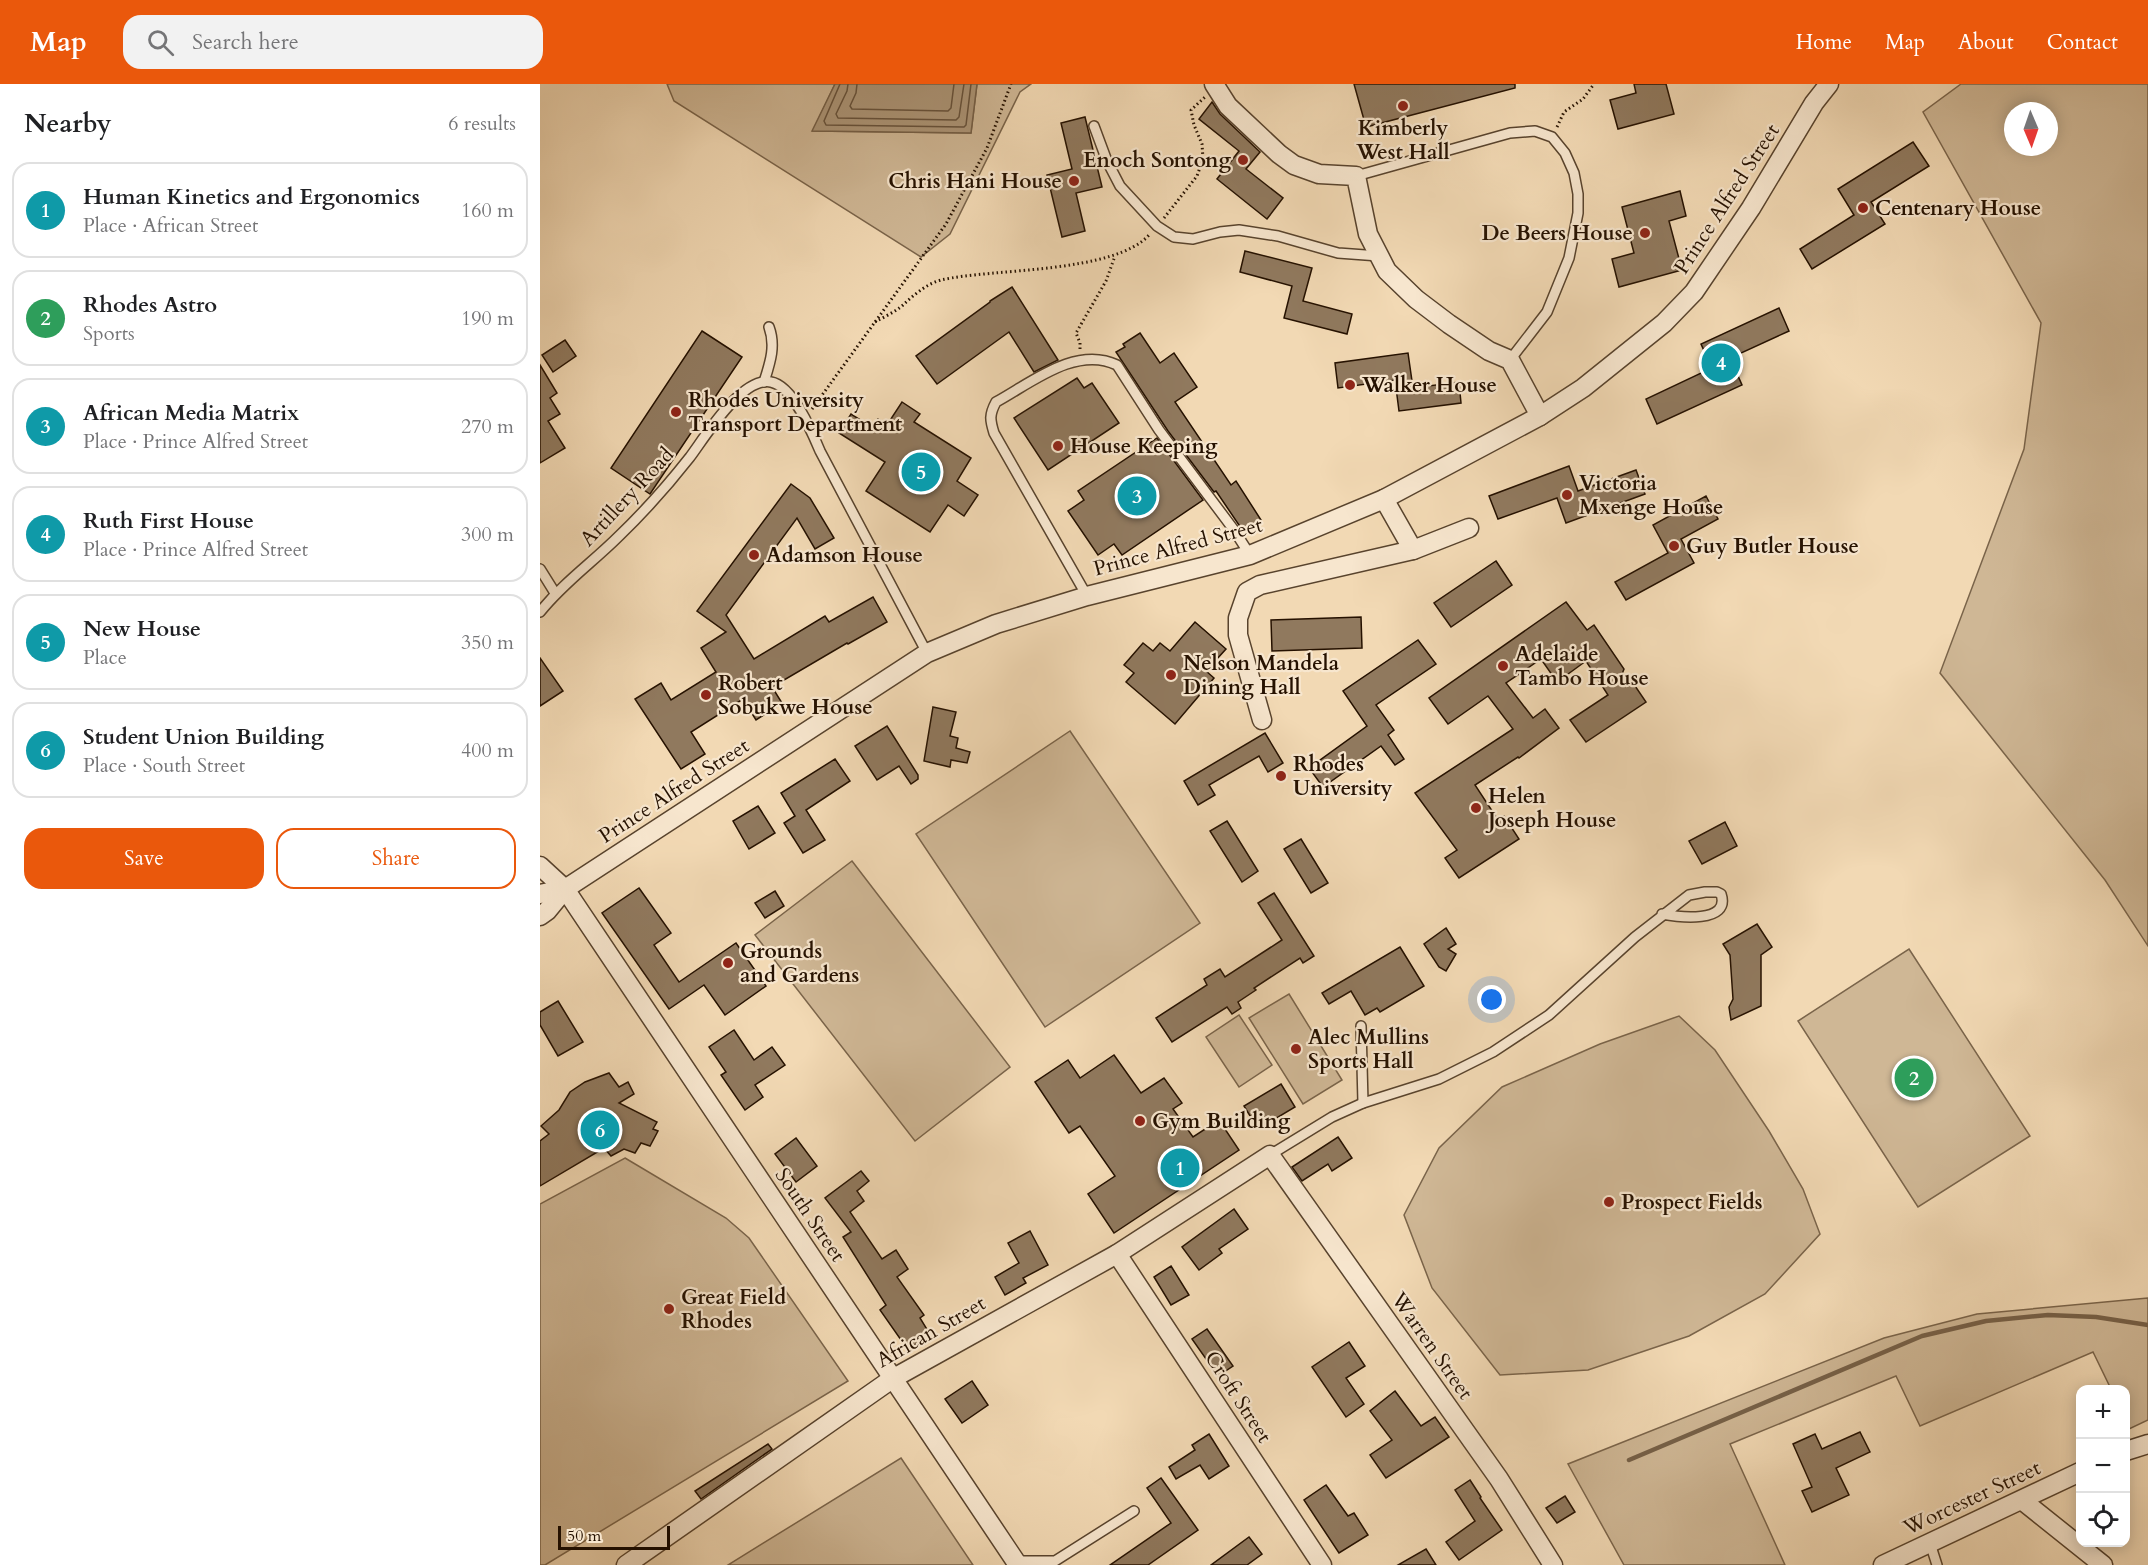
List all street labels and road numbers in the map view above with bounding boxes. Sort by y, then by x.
street label: Prince Alfred Street [1667,118,1787,280]
street label: Artillery Road [573,441,681,553]
street label: Prince Alfred Street [1090,510,1266,584]
street label: Prince Alfred Street [593,731,755,851]
street label: South Street [768,1162,852,1268]
street label: Warren Street [1384,1286,1480,1406]
street label: African Street [871,1289,991,1375]
street label: Croft Street [1197,1345,1279,1449]
street label: Worcester Street [1898,1453,2046,1543]

